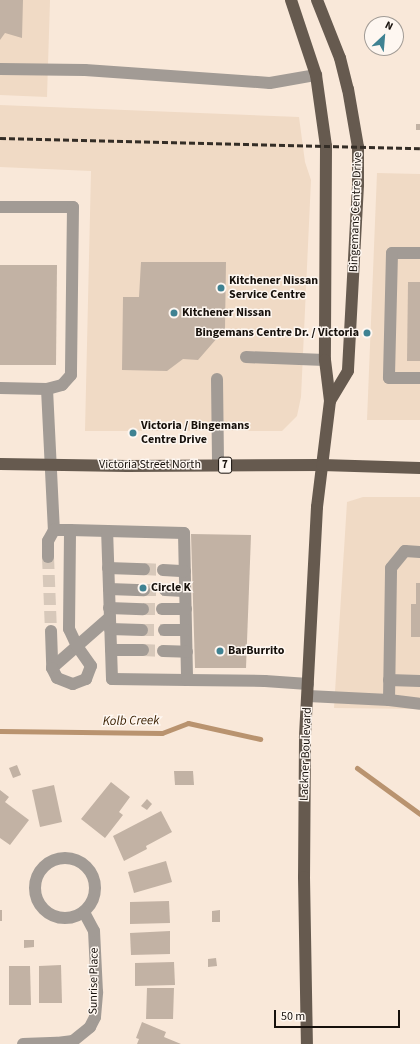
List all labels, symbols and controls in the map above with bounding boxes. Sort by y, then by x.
north arrow [364,16,404,56]
text: N [382,17,396,34]
street label: Bingemans Centre Drive [347,152,365,272]
place label: Kitchener Nissan Service Centre [229,274,318,302]
marker: Kitchener Nissan Service Centre [216,283,226,293]
place label: Kitchener Nissan [182,306,271,320]
marker: Kitchener Nissan [169,308,179,318]
place label: Bingemans Centre Dr. / Victoria [195,326,359,340]
marker: Bingemans Centre Dr. / Victoria [362,328,372,338]
place label: Victoria / Bingemans Centre Drive [141,419,249,447]
marker: Victoria / Bingemans Centre Drive [128,428,138,438]
road number: 7 [218,456,232,474]
street label: Victoria Street North [99,458,201,472]
place label: Circle K [151,581,191,595]
marker: Circle K [138,583,148,593]
place label: BarBurrito [228,644,284,658]
marker: BarBurrito [215,646,225,656]
street label: Lackner Boulevard [297,707,315,801]
water label: Kolb Creek [103,713,159,729]
street label: Sunrise Place [86,947,102,1015]
scale bar [276,1002,402,1028]
text: 50 m [281,1008,305,1025]

